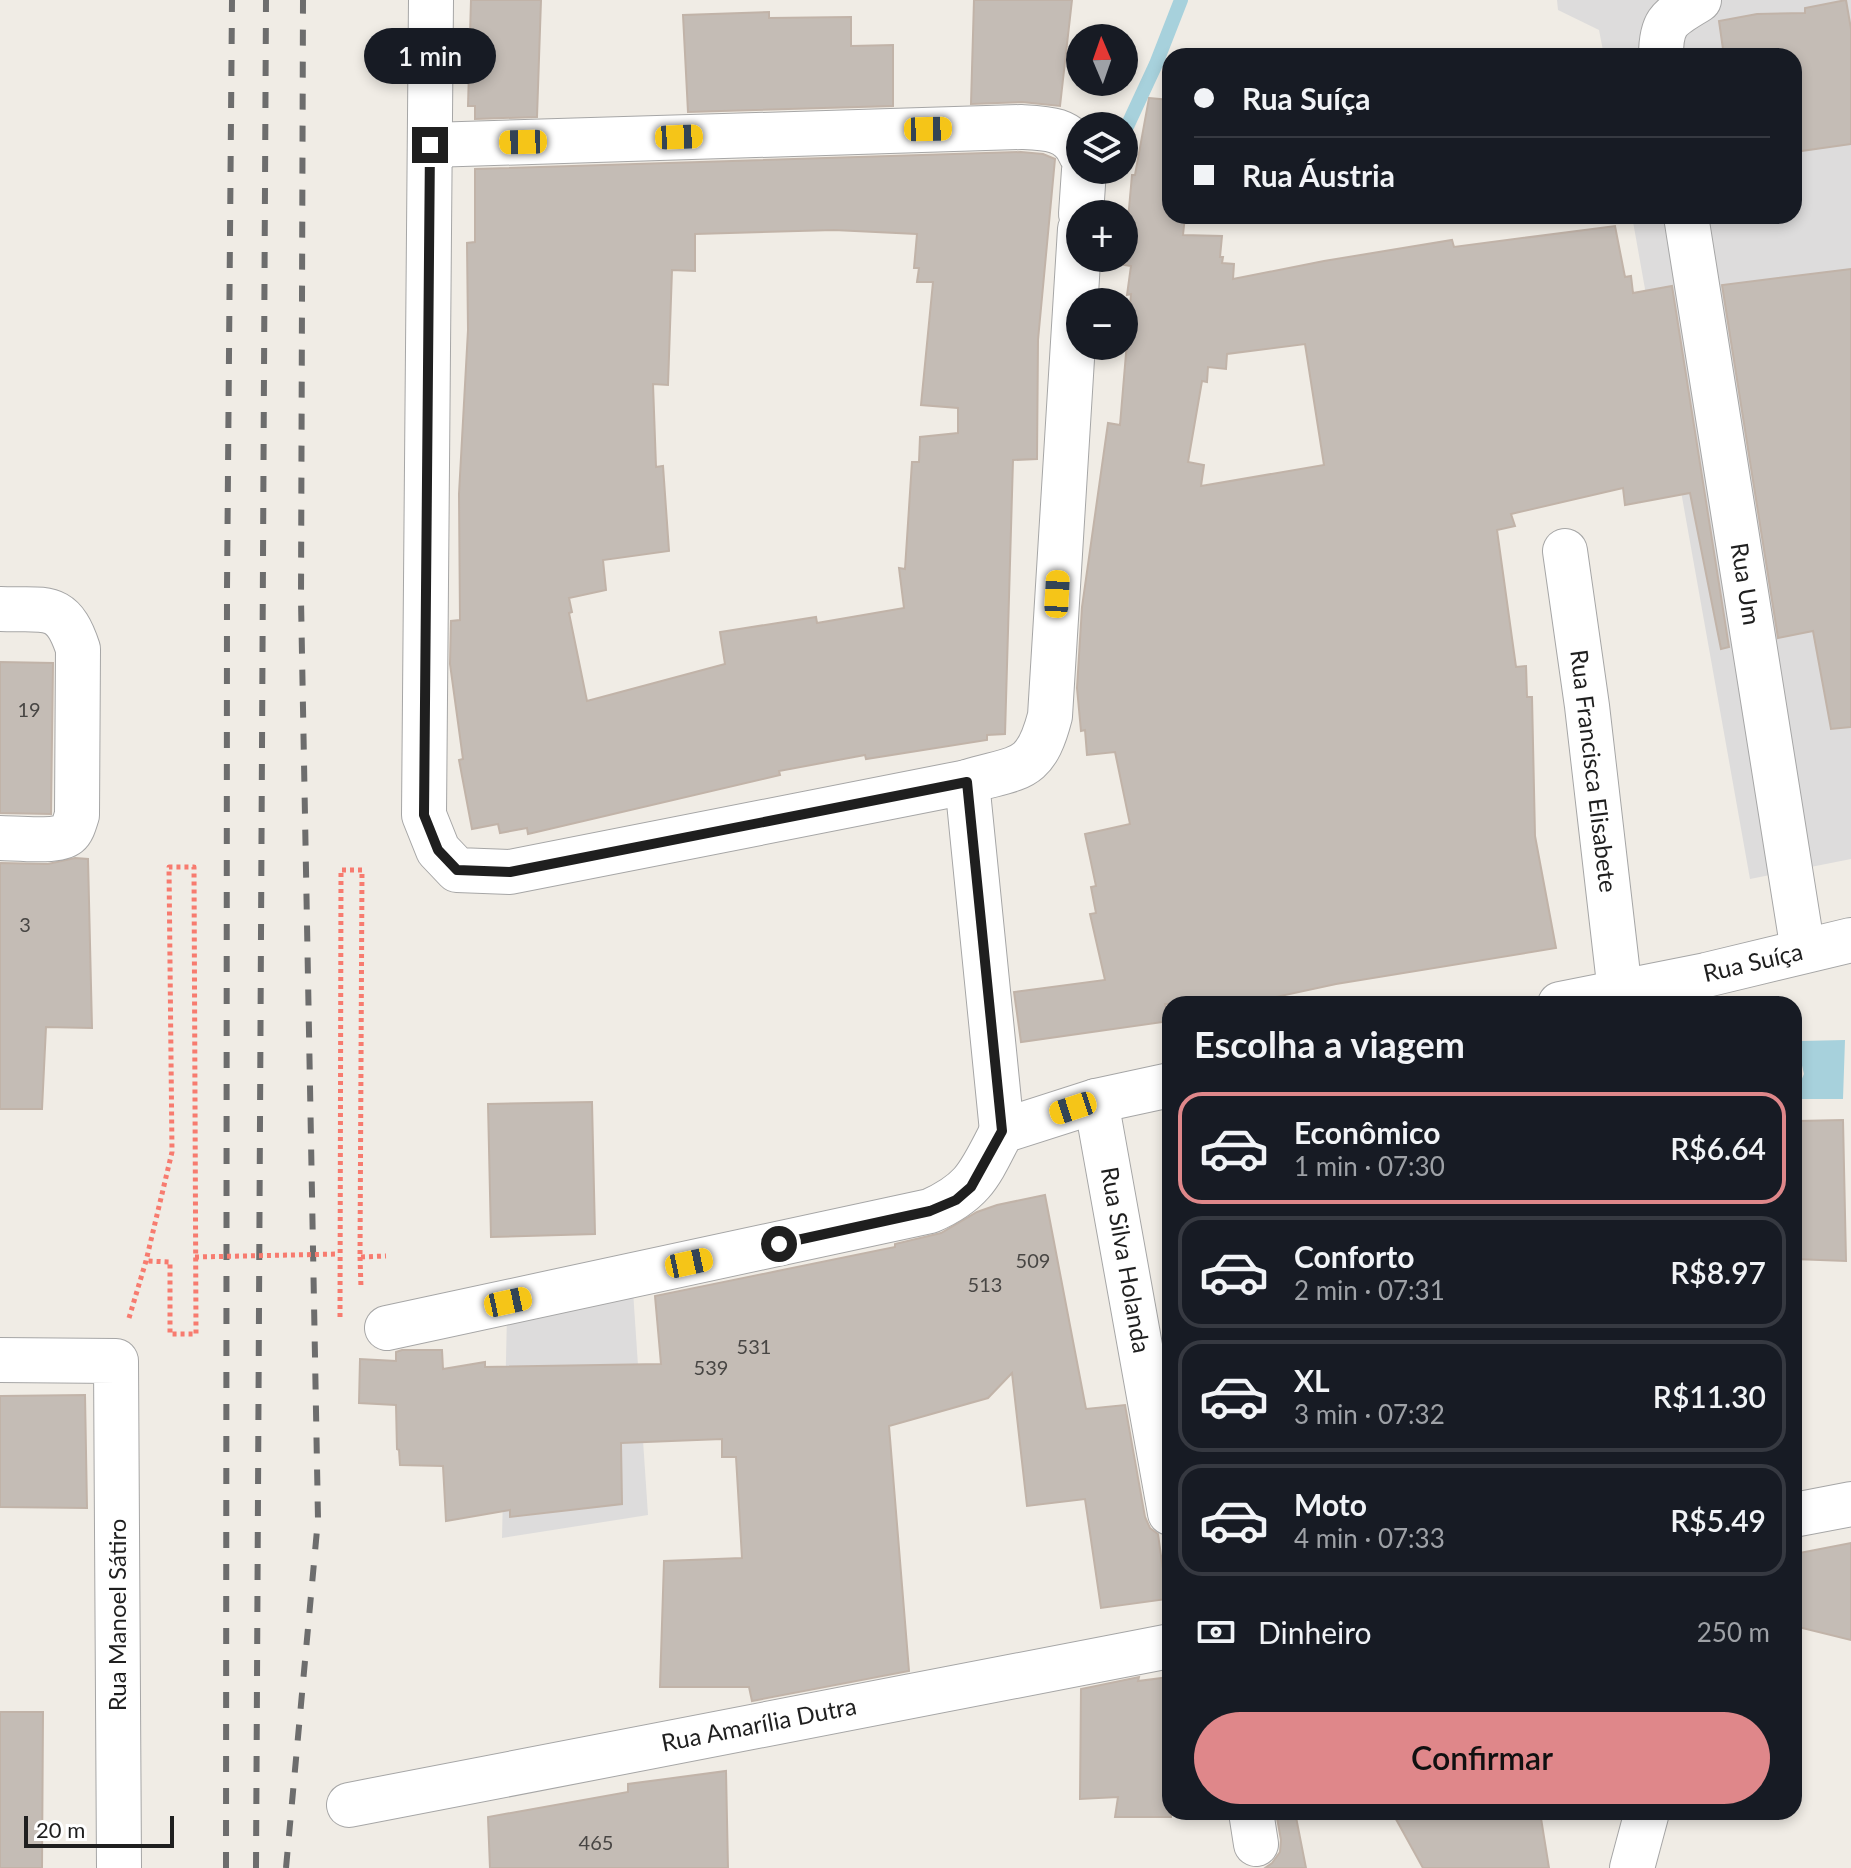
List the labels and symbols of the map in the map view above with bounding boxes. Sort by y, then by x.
north arrow [1066,24,1138,96]
callout: 1 min [364,29,496,85]
car [904,117,952,141]
car [655,124,703,150]
route end [412,127,448,163]
car [499,130,547,154]
street label: Rua Um [1726,540,1767,627]
car [1044,569,1070,619]
street label: Rua Francisca Elisabete [1565,648,1624,894]
house number: 19 [17,697,41,721]
house number: 3 [19,912,31,936]
street label: Rua Suíça [1700,936,1805,987]
car [1046,1089,1100,1127]
street label: Rua Silva Holanda [1096,1164,1157,1355]
route start [761,1226,797,1262]
car [663,1246,715,1280]
house number: 509 [1016,1248,1050,1272]
house number: 513 [968,1272,1002,1296]
car [482,1285,534,1319]
house number: 531 [737,1334,771,1358]
house number: 539 [694,1355,728,1379]
street label: Rua Manoel Sátiro [102,1519,131,1711]
street label: Rua Amarília Dutra [659,1690,859,1757]
scale bar [24,1812,174,1848]
house number: 465 [579,1830,613,1854]

